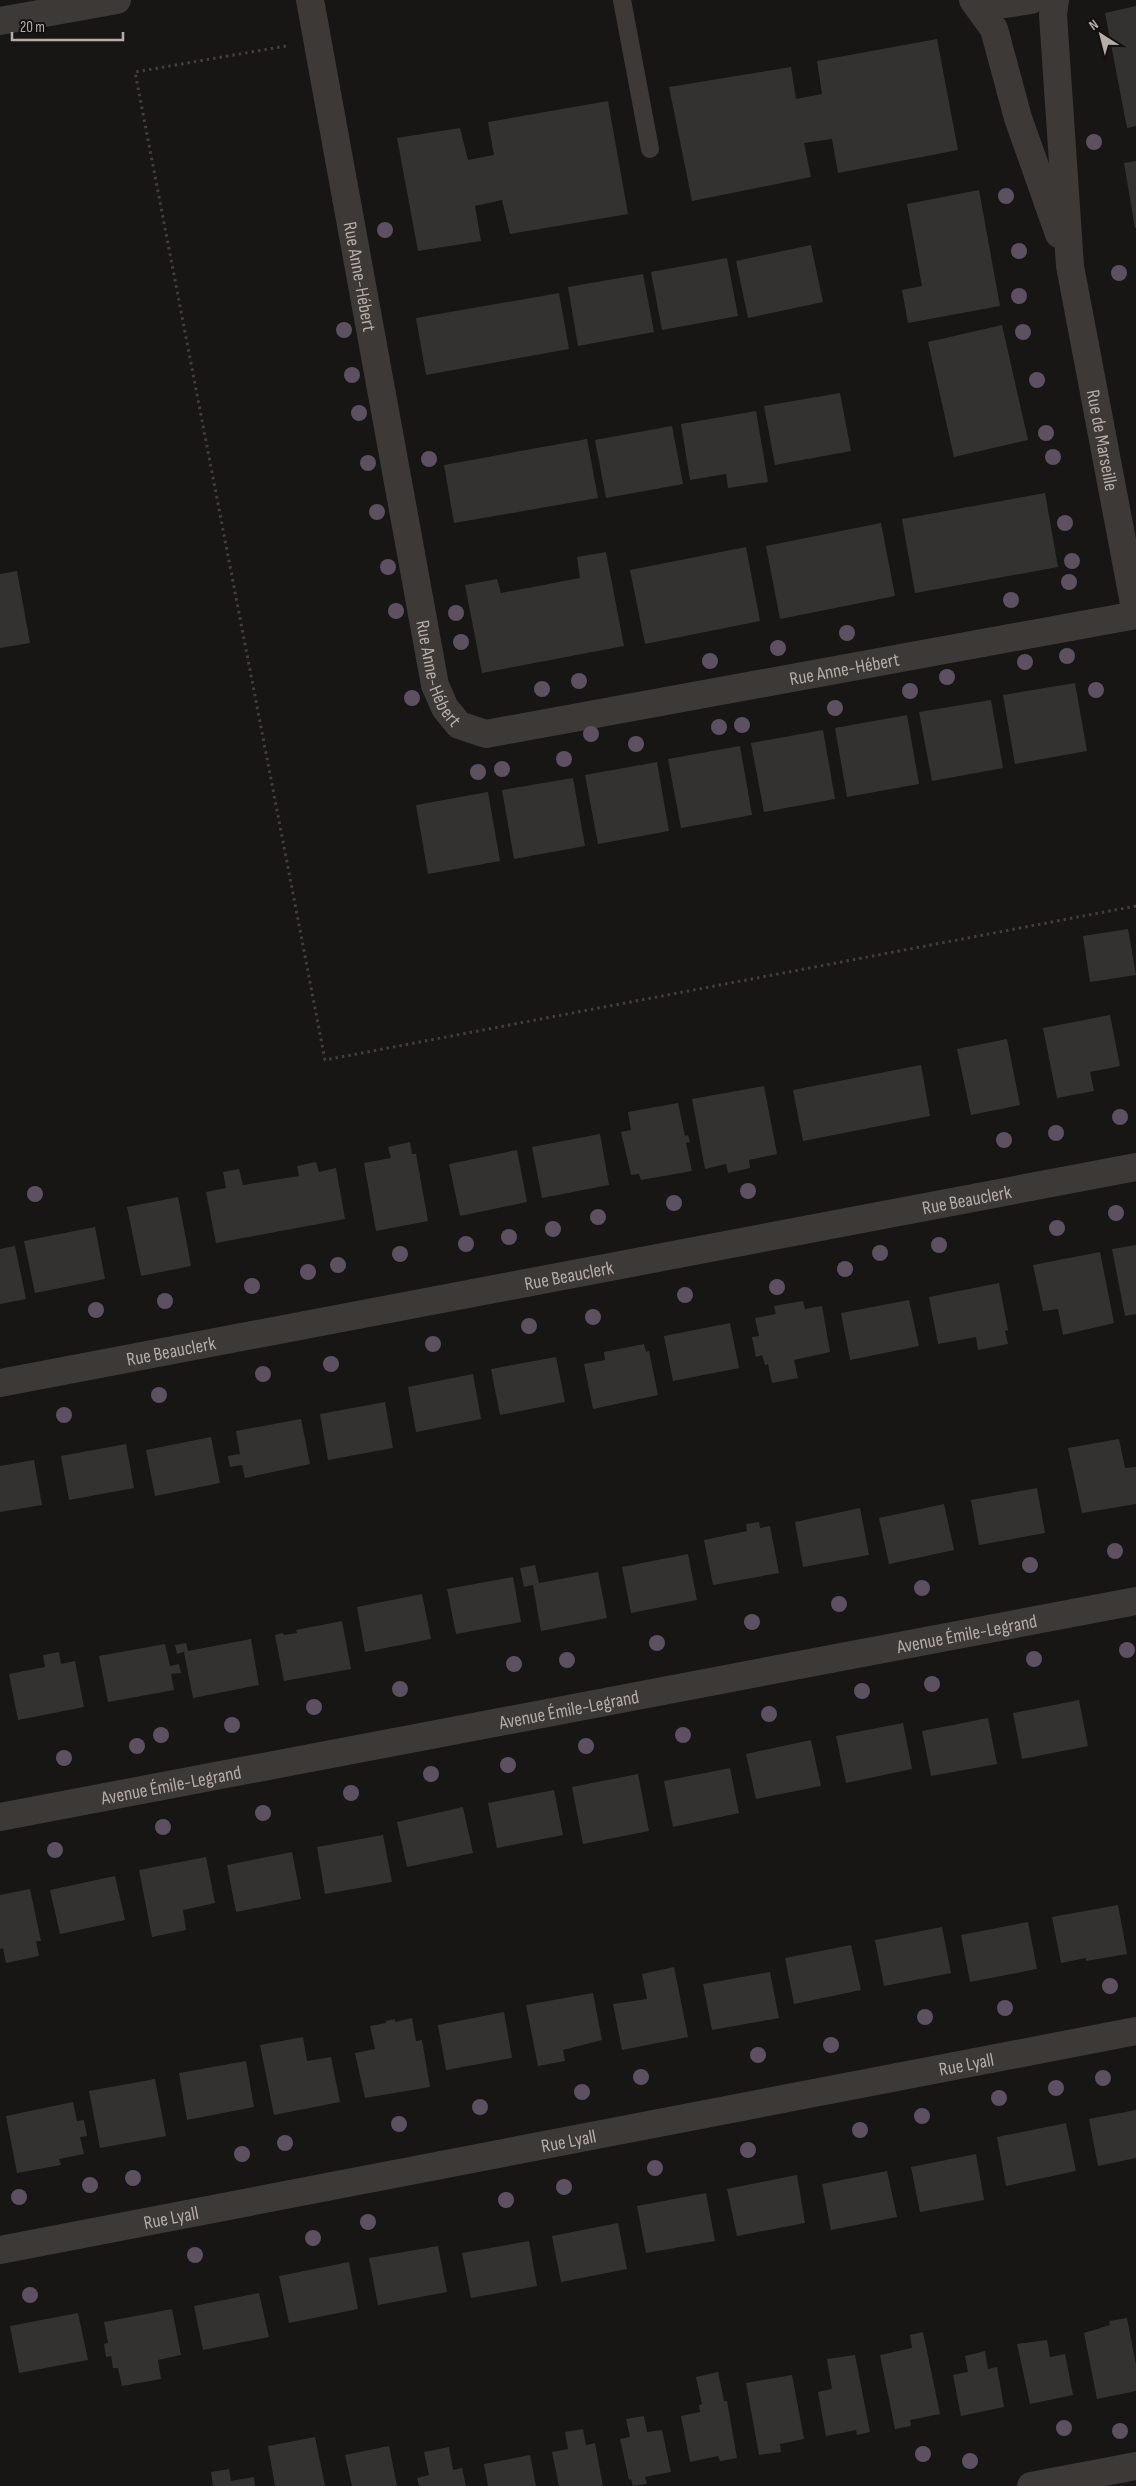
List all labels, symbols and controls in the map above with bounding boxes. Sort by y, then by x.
scale bar [12,10,124,42]
north arrow [1076,10,1126,60]
text: N [1086,16,1102,34]
text: 20 m [20,18,45,37]
street label: Rue Anne-Hébert [338,220,380,334]
street label: Rue de Marseille [1081,388,1122,493]
street label: Rue Anne-Hébert [410,618,466,732]
street label: Rue Anne-Hébert [788,649,901,691]
street label: Rue Beauclerk [920,1181,1014,1220]
street label: Rue Beauclerk [523,1256,616,1296]
street label: Rue Beauclerk [125,1332,218,1372]
street label: Avenue Émile-Legrand [894,1610,1039,1659]
street label: Avenue Émile-Legrand [496,1686,641,1735]
street label: Avenue Émile-Legrand [98,1761,243,1811]
street label: Rue Lyall [937,2049,996,2082]
street label: Rue Lyall [539,2125,598,2158]
street label: Rue Lyall [142,2202,201,2235]

